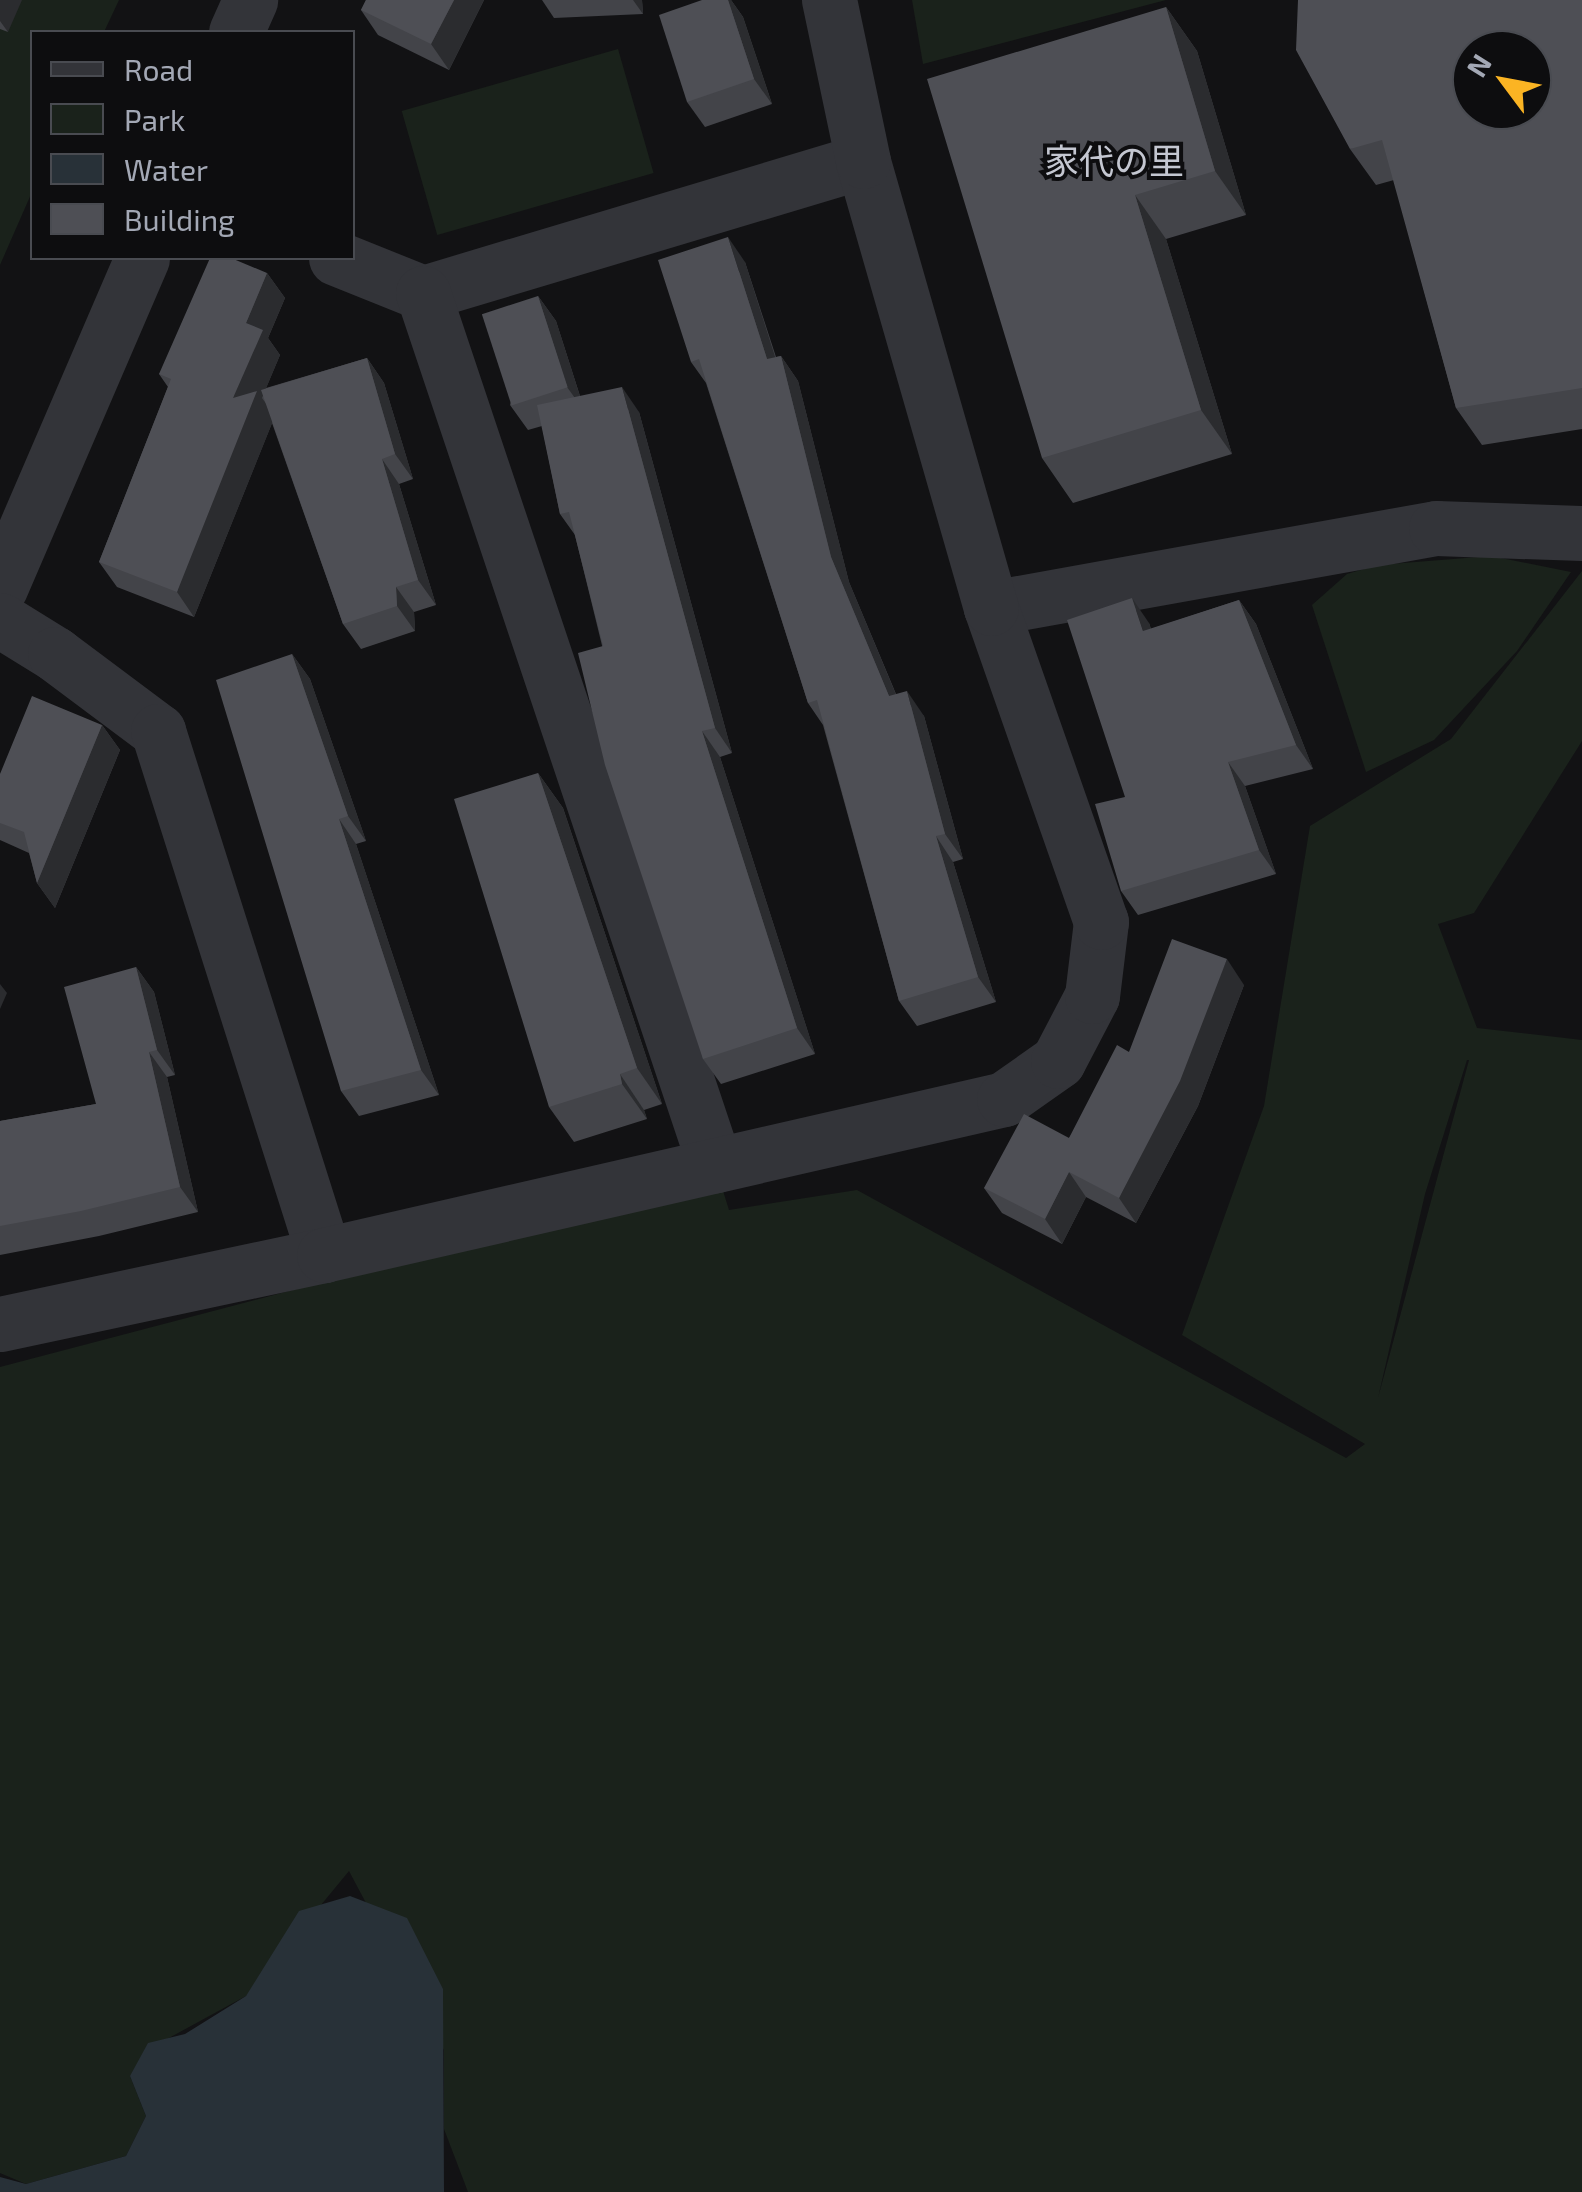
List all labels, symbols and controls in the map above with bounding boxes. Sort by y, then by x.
legend [30,30,355,260]
north arrow [1452,30,1552,130]
text: N [1458,48,1498,83]
text: Road [124,51,193,87]
text: Park [124,101,185,137]
district label: 家代の里 [1044,139,1184,181]
text: Water [124,151,208,187]
text: Building [124,201,235,237]

